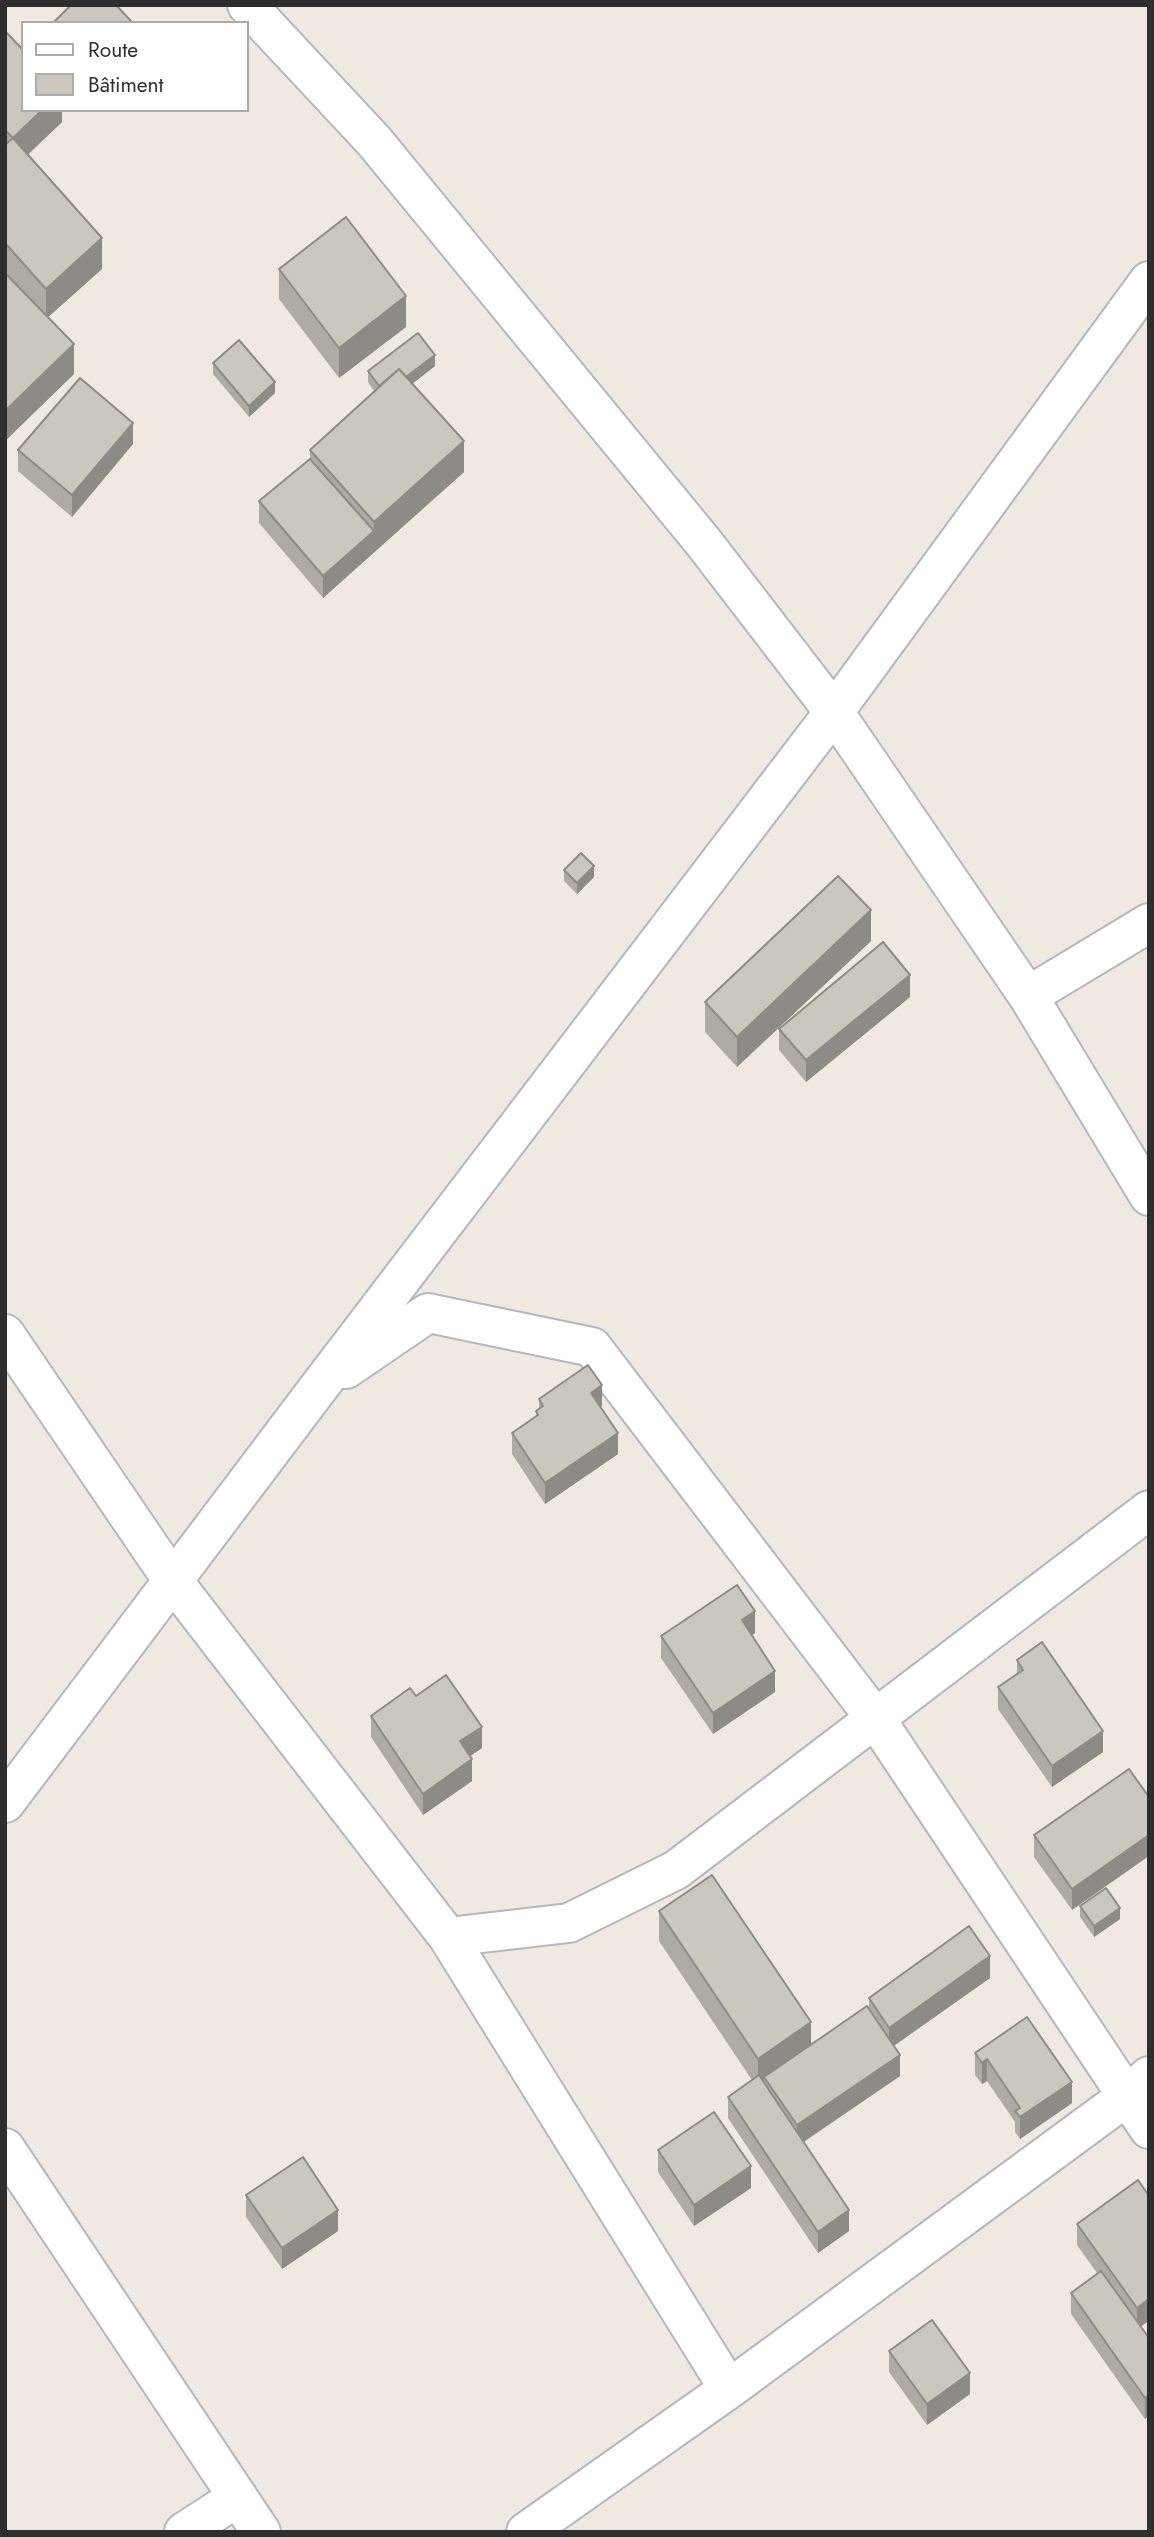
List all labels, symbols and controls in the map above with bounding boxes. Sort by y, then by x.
legend [21,21,248,112]
text: Route [88,35,138,65]
text: Bâtiment [88,70,164,100]

